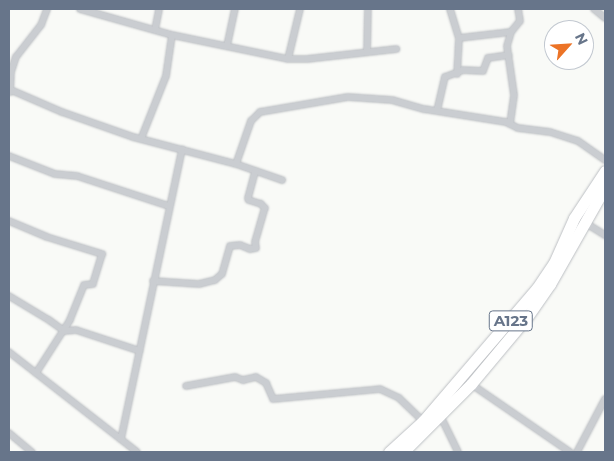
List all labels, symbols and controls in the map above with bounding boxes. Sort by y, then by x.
north arrow [544,20,594,70]
text: N [571,30,592,48]
road number: A123 [488,308,534,334]

